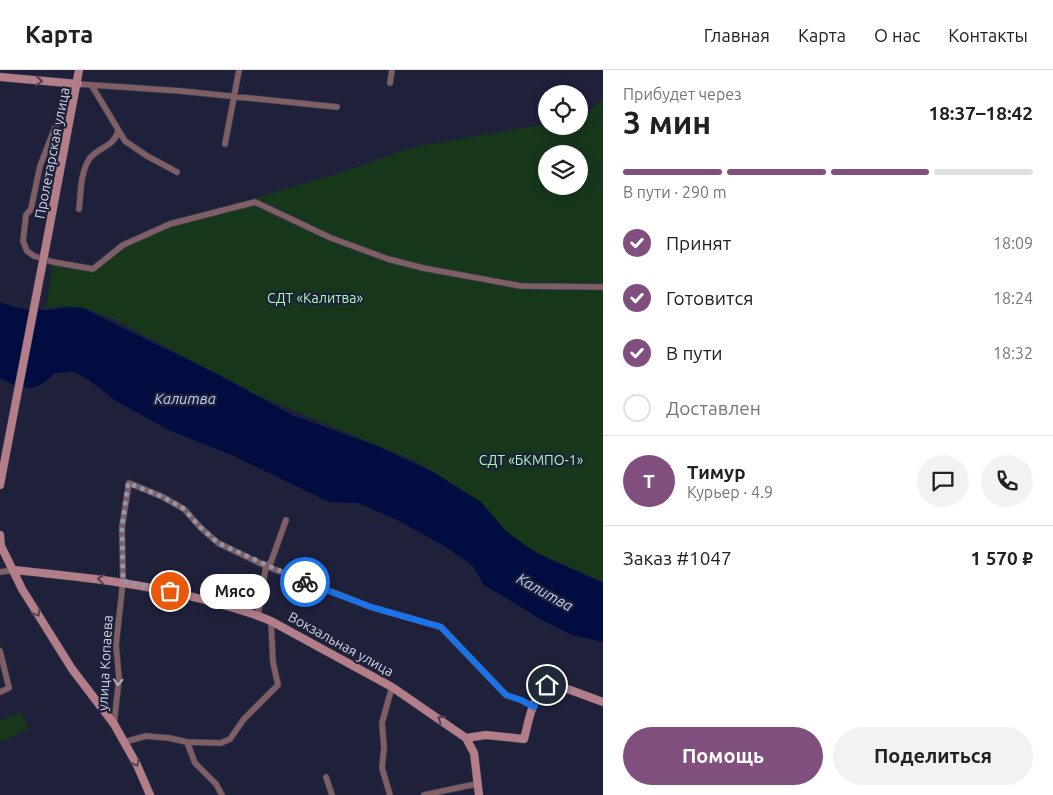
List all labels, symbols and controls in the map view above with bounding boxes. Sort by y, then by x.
text: Карта [25,21,93,48]
text: Главная [704,25,770,45]
text: Карта [798,25,846,45]
text: О нас [874,25,920,45]
text: Контакты [948,25,1028,45]
one-way arrow [35,75,43,86]
map controls [538,85,588,195]
button: locate [538,85,588,135]
text: Прибудет через [623,85,742,103]
street label: Пролетарская улица [31,86,73,220]
text: 18:37–18:42 [928,102,1033,124]
text: 3 мин [623,104,711,140]
button: layers [538,145,588,195]
text: В пути · 290 m [623,183,726,201]
icon: check [623,229,651,257]
text: Принят [666,232,731,254]
text: 18:09 [993,234,1033,252]
icon: check [623,284,651,312]
text: Готовится [666,287,753,309]
text: 18:24 [993,289,1033,307]
park label: СДТ «Калитва» [267,290,363,306]
icon: check [623,339,651,367]
text: В пути [666,342,723,364]
text: 18:32 [993,344,1033,362]
water label: Калитва [154,390,216,407]
text: Доставлен [666,397,761,419]
park label: СДТ «БКМПО-1» [479,452,584,468]
button: chat [917,455,969,507]
button: phone [981,455,1033,507]
text: Тимур [687,461,746,483]
text: Т [643,470,655,492]
text: Курьер · 4.9 [687,483,773,501]
text: Заказ #1047 [623,547,732,569]
text: 1 570 ₽ [970,547,1033,569]
courier [280,557,330,607]
icon: bike [291,568,319,596]
pin [149,570,191,612]
water label: Калитва [514,570,576,614]
one-way arrow [96,574,104,585]
callout: Мясо [200,574,270,608]
icon: bag [156,577,184,605]
text: Мясо [215,582,255,600]
one-way arrow [31,608,41,617]
street label: Вокзальная улица [285,608,397,680]
street label: улица Копаева [94,615,116,711]
pin [526,664,568,706]
icon: home [533,671,561,699]
one-way arrow [113,678,124,686]
one-way arrow [437,716,447,725]
button: Помощь [623,727,823,785]
button: Поделиться [833,727,1033,785]
one-way arrow [130,758,140,767]

